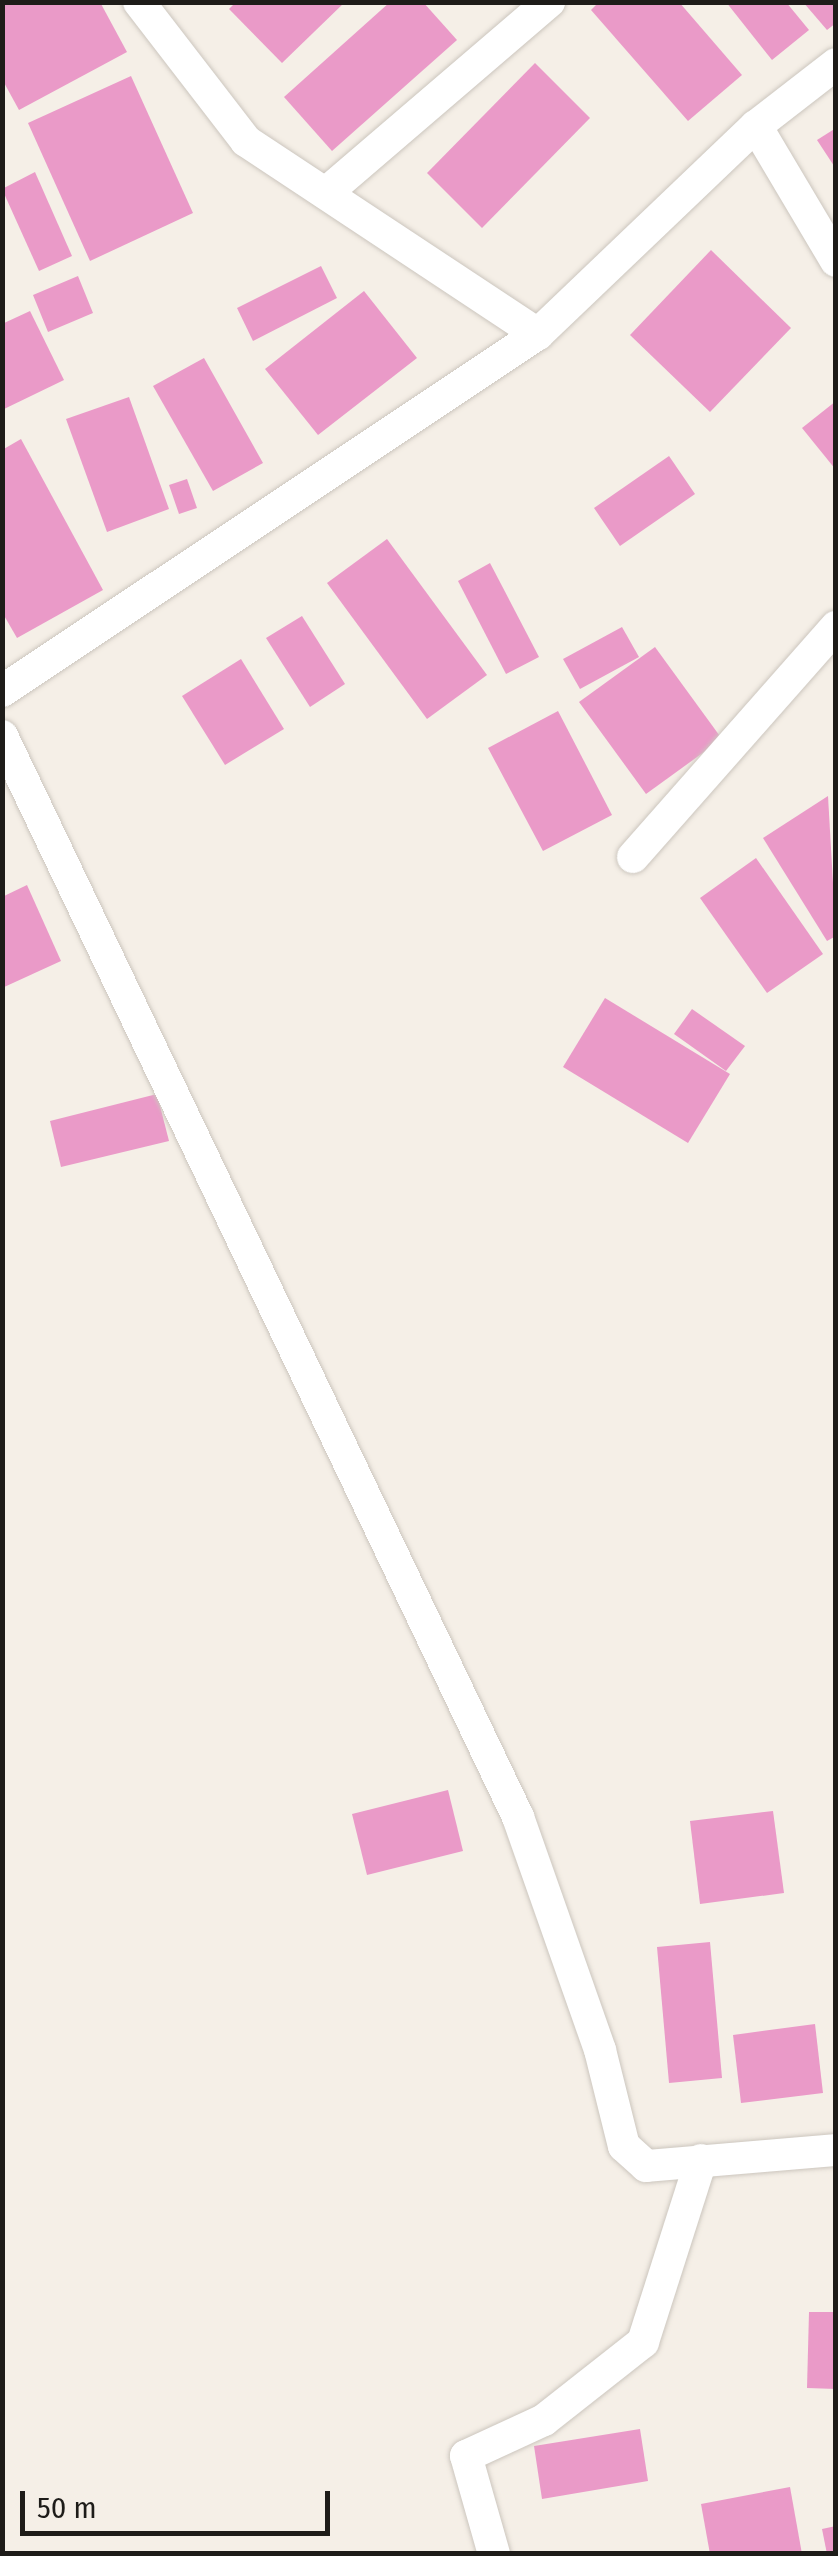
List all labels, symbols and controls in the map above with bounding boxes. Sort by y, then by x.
scale bar [25,2471,335,2533]
text: 50 m [37,2490,97,2526]

